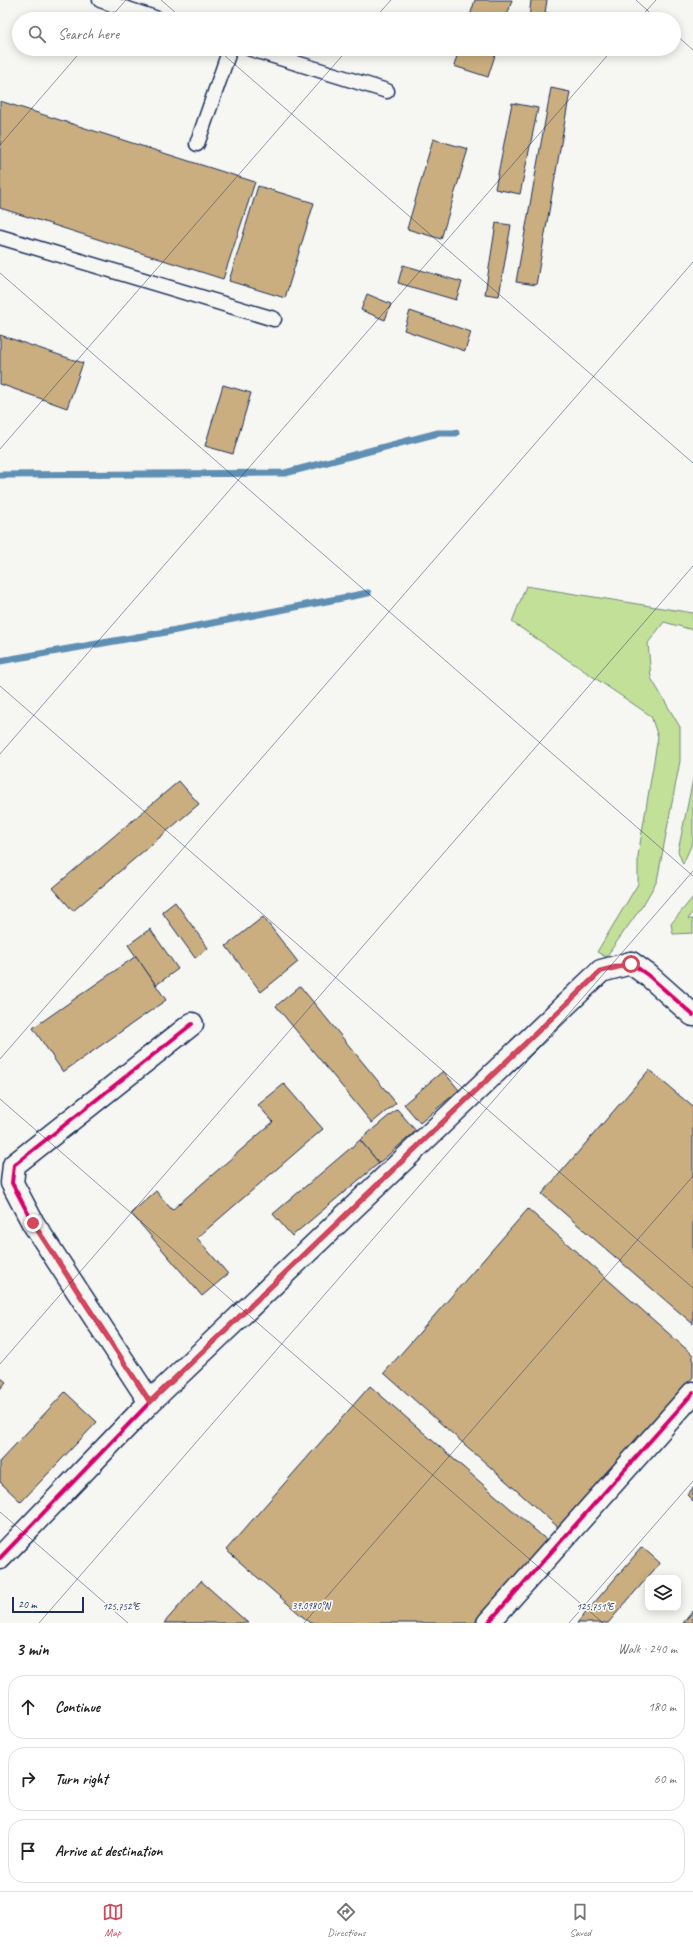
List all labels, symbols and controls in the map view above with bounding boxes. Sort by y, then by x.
search box [12,12,681,56]
icon: search [26,23,48,45]
text: Search here [58,25,119,44]
route start [622,955,640,973]
route end [24,1214,42,1232]
map controls [645,1575,681,1611]
button: layers [645,1575,681,1611]
scale bar [12,1595,84,1614]
text: 20 m [18,1597,37,1611]
text: 39.0980°N [292,1599,332,1612]
text: 125.752°E [102,1600,141,1613]
text: 125.751°E [576,1600,615,1613]
text: 3 min [16,1639,49,1660]
text: Walk · 240 m [618,1641,677,1657]
icon: ahead [17,1696,39,1718]
text: Continue [55,1698,100,1717]
text: 180 m [648,1699,676,1715]
icon: right [17,1768,39,1790]
text: Turn right [55,1770,108,1789]
text: 60 m [654,1771,676,1787]
icon: arrive [17,1840,39,1862]
text: Arrive at destination [55,1842,162,1861]
tab: Map [102,1901,124,1939]
tab: Directions [327,1901,366,1939]
tab: Saved [569,1901,591,1939]

